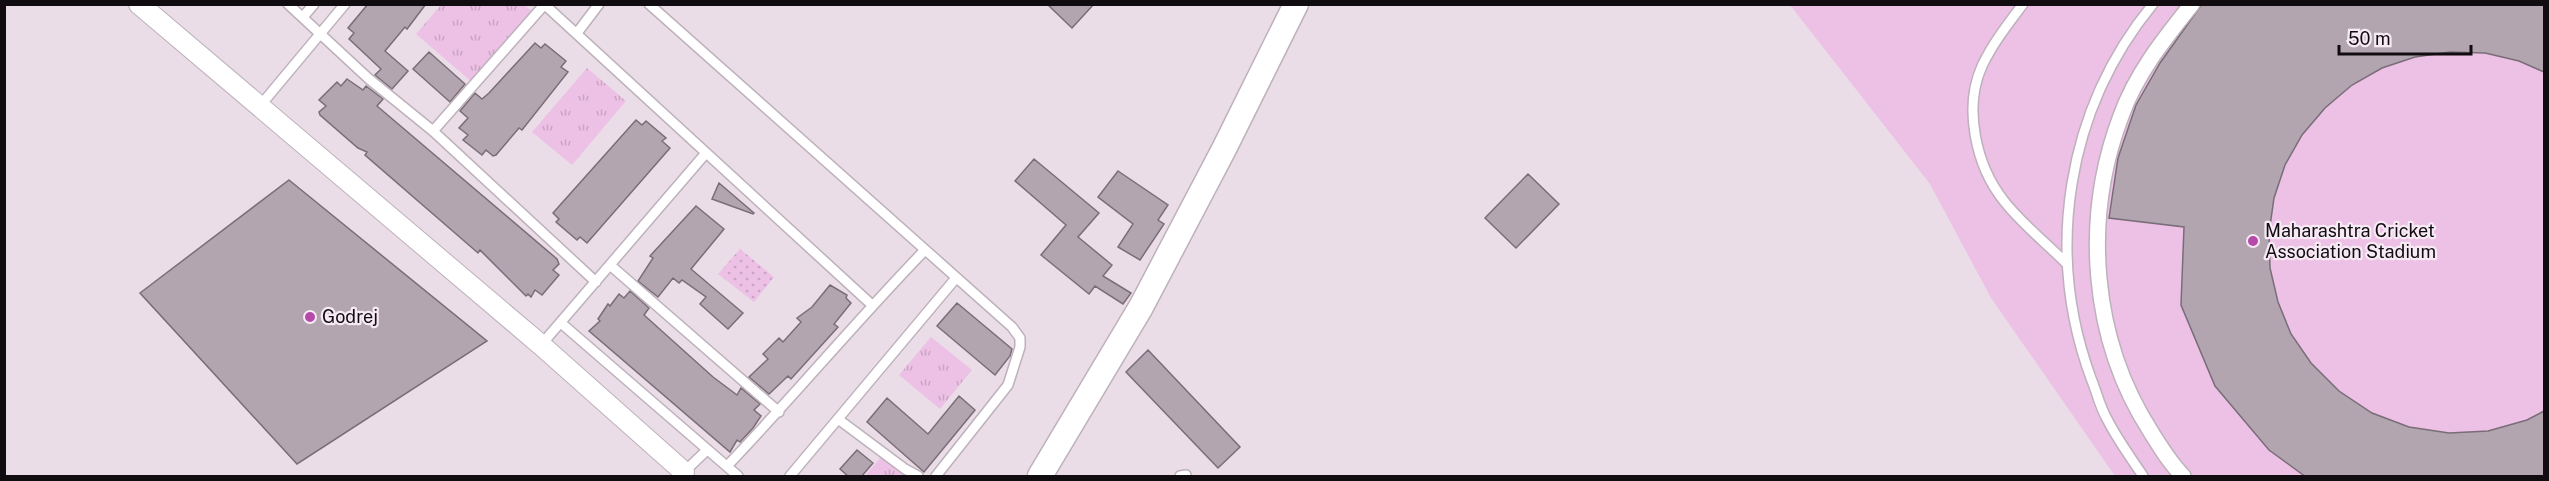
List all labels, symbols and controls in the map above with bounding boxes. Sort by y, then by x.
scale bar [2339,18,2471,56]
text: 50 m [2348,28,2391,49]
place label: Maharashtra Cricket Association Stadium [2265,220,2436,262]
marker: Maharashtra Cricket Association Stadium [2246,234,2260,248]
place label: Godrej [322,306,378,327]
marker: Godrej [303,310,317,324]

